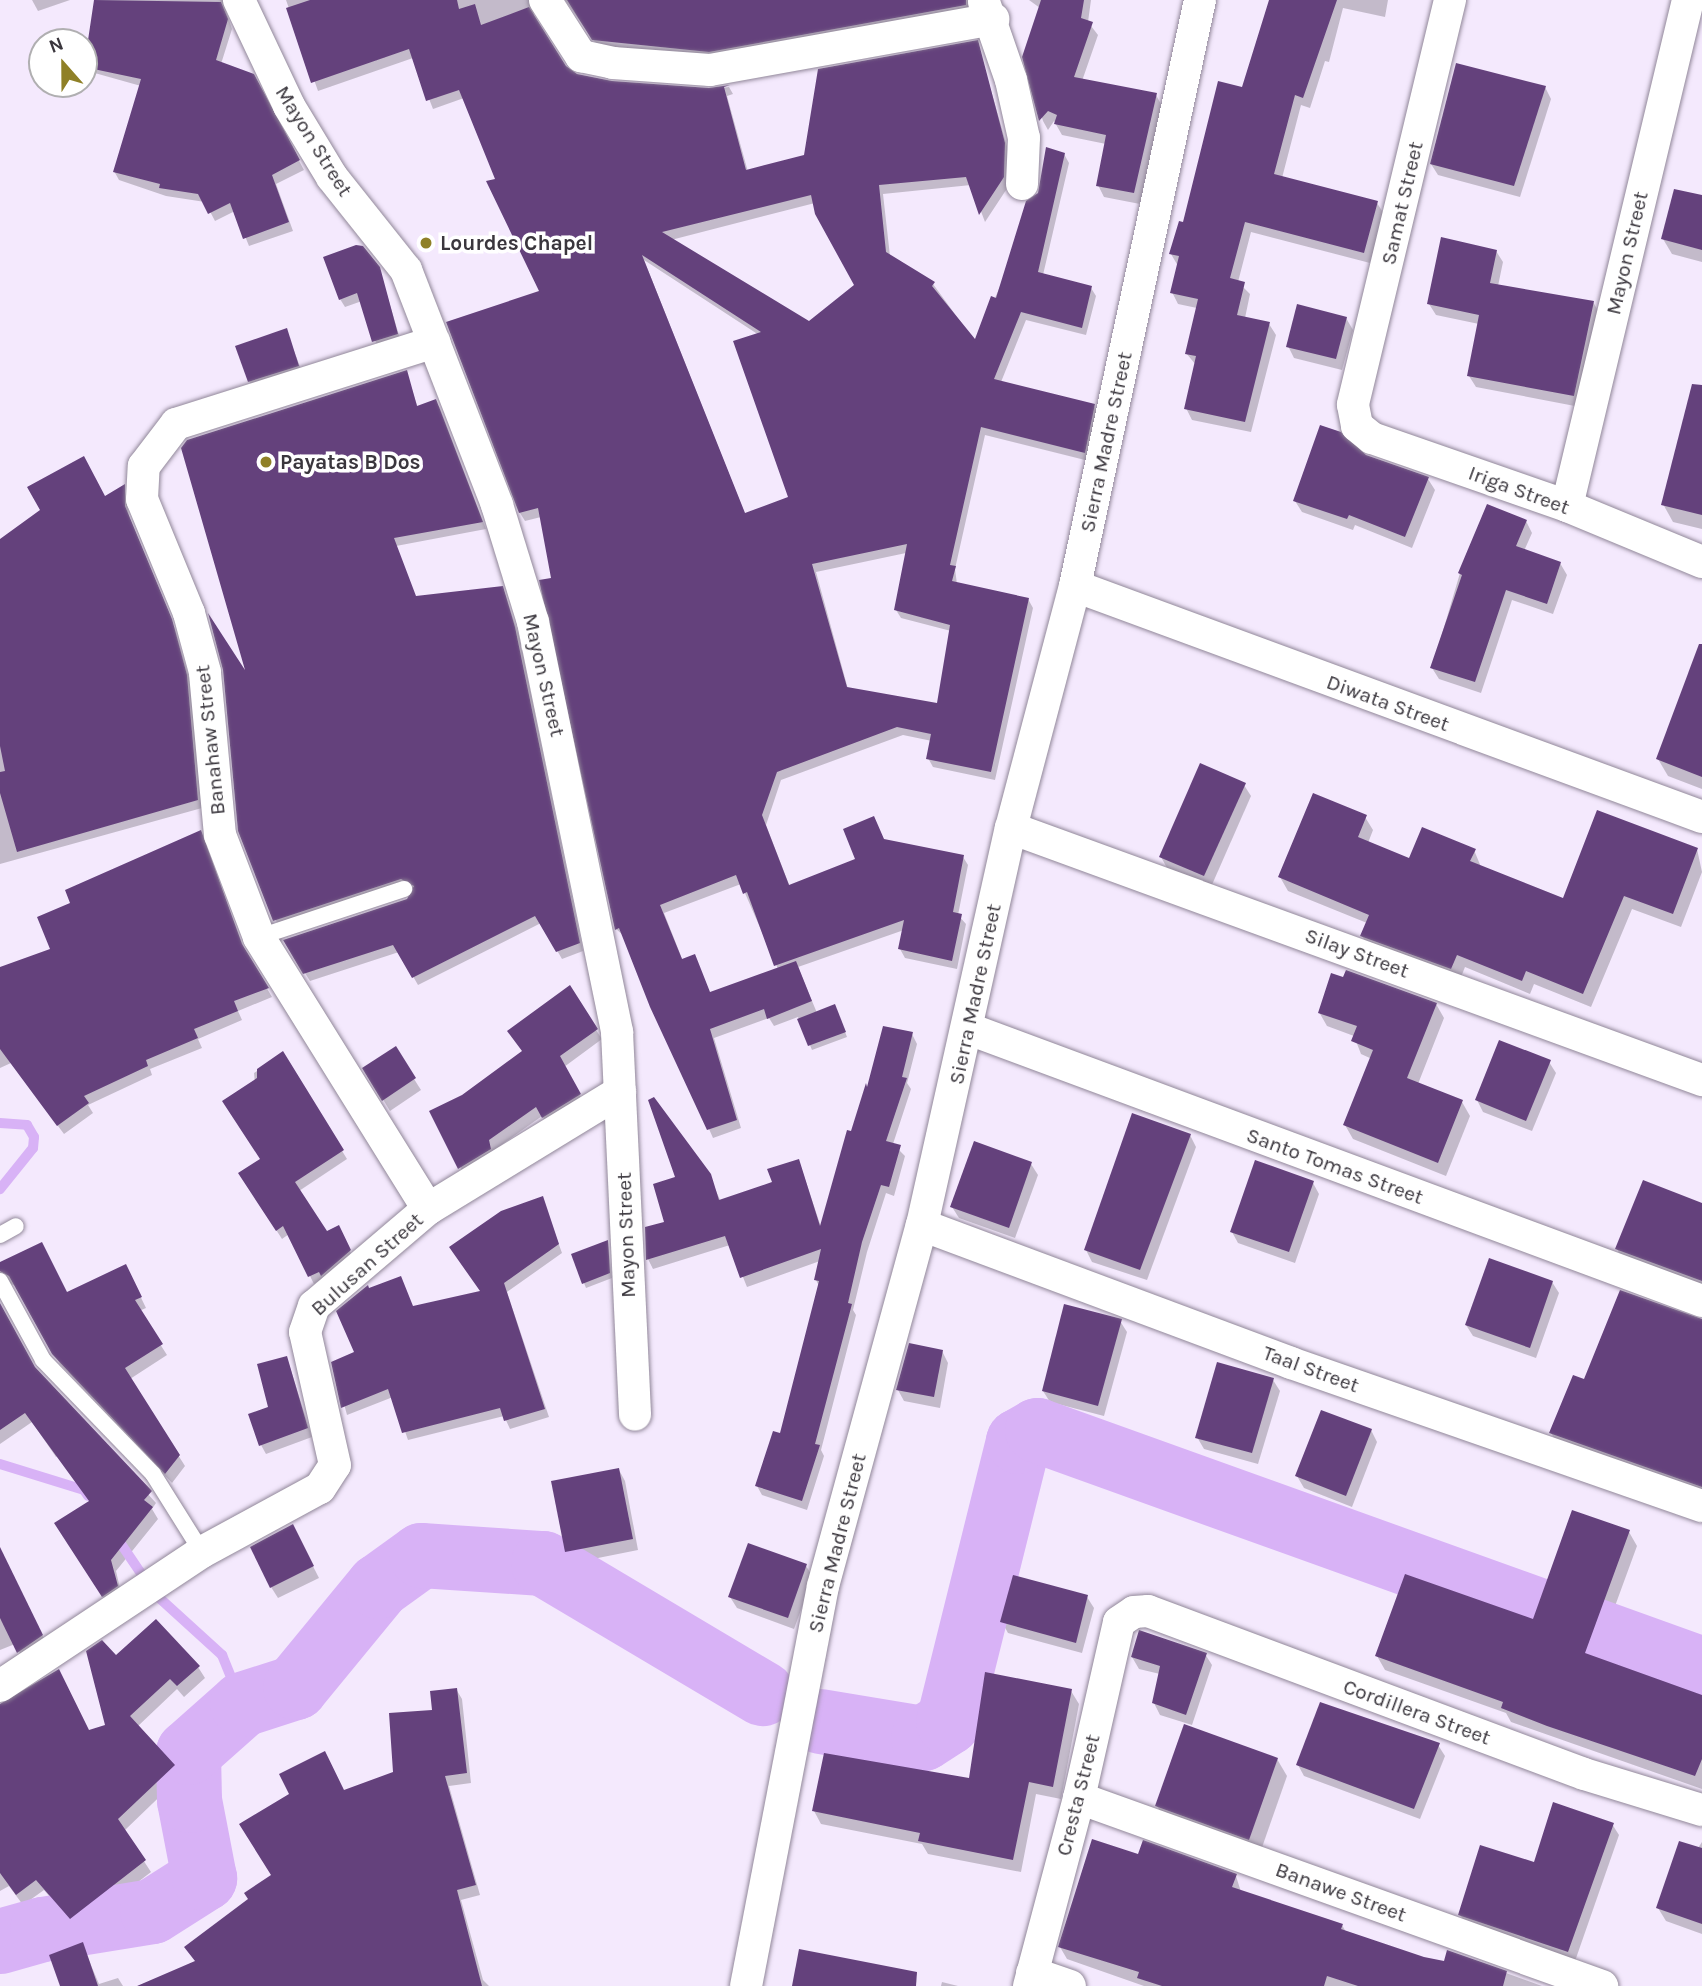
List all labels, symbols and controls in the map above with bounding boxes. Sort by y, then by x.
north arrow [28,28,98,98]
text: N [46,33,66,58]
street label: Mayon Street [270,81,358,201]
street label: Samat Street [1376,139,1428,267]
street label: Mayon Street [1601,189,1653,317]
place label: Lourdes Chapel [440,230,593,256]
marker: Lourdes Chapel [418,235,434,251]
street label: Sierra Madre Street [1075,349,1137,535]
place label: Payatas B Dos [280,449,421,475]
marker: Payatas B Dos [258,454,274,470]
street label: Iriga Street [1465,460,1573,520]
street label: Mayon Street [518,611,570,739]
street label: Banahaw Street [190,664,230,816]
street label: Diwata Street [1323,669,1453,737]
street label: Sierra Madre Street [944,901,1006,1087]
street label: Silay Street [1302,923,1412,983]
street label: Santo Tomas Street [1243,1122,1427,1210]
street label: Mayon Street [611,1172,641,1298]
street label: Bulusan Street [306,1207,428,1321]
street label: Taal Street [1260,1340,1362,1398]
street label: Sierra Madre Street [802,1451,872,1635]
street label: Cordillera Street [1340,1674,1494,1750]
street label: Cresta Street [1051,1732,1105,1858]
street label: Banawe Street [1272,1857,1410,1927]

